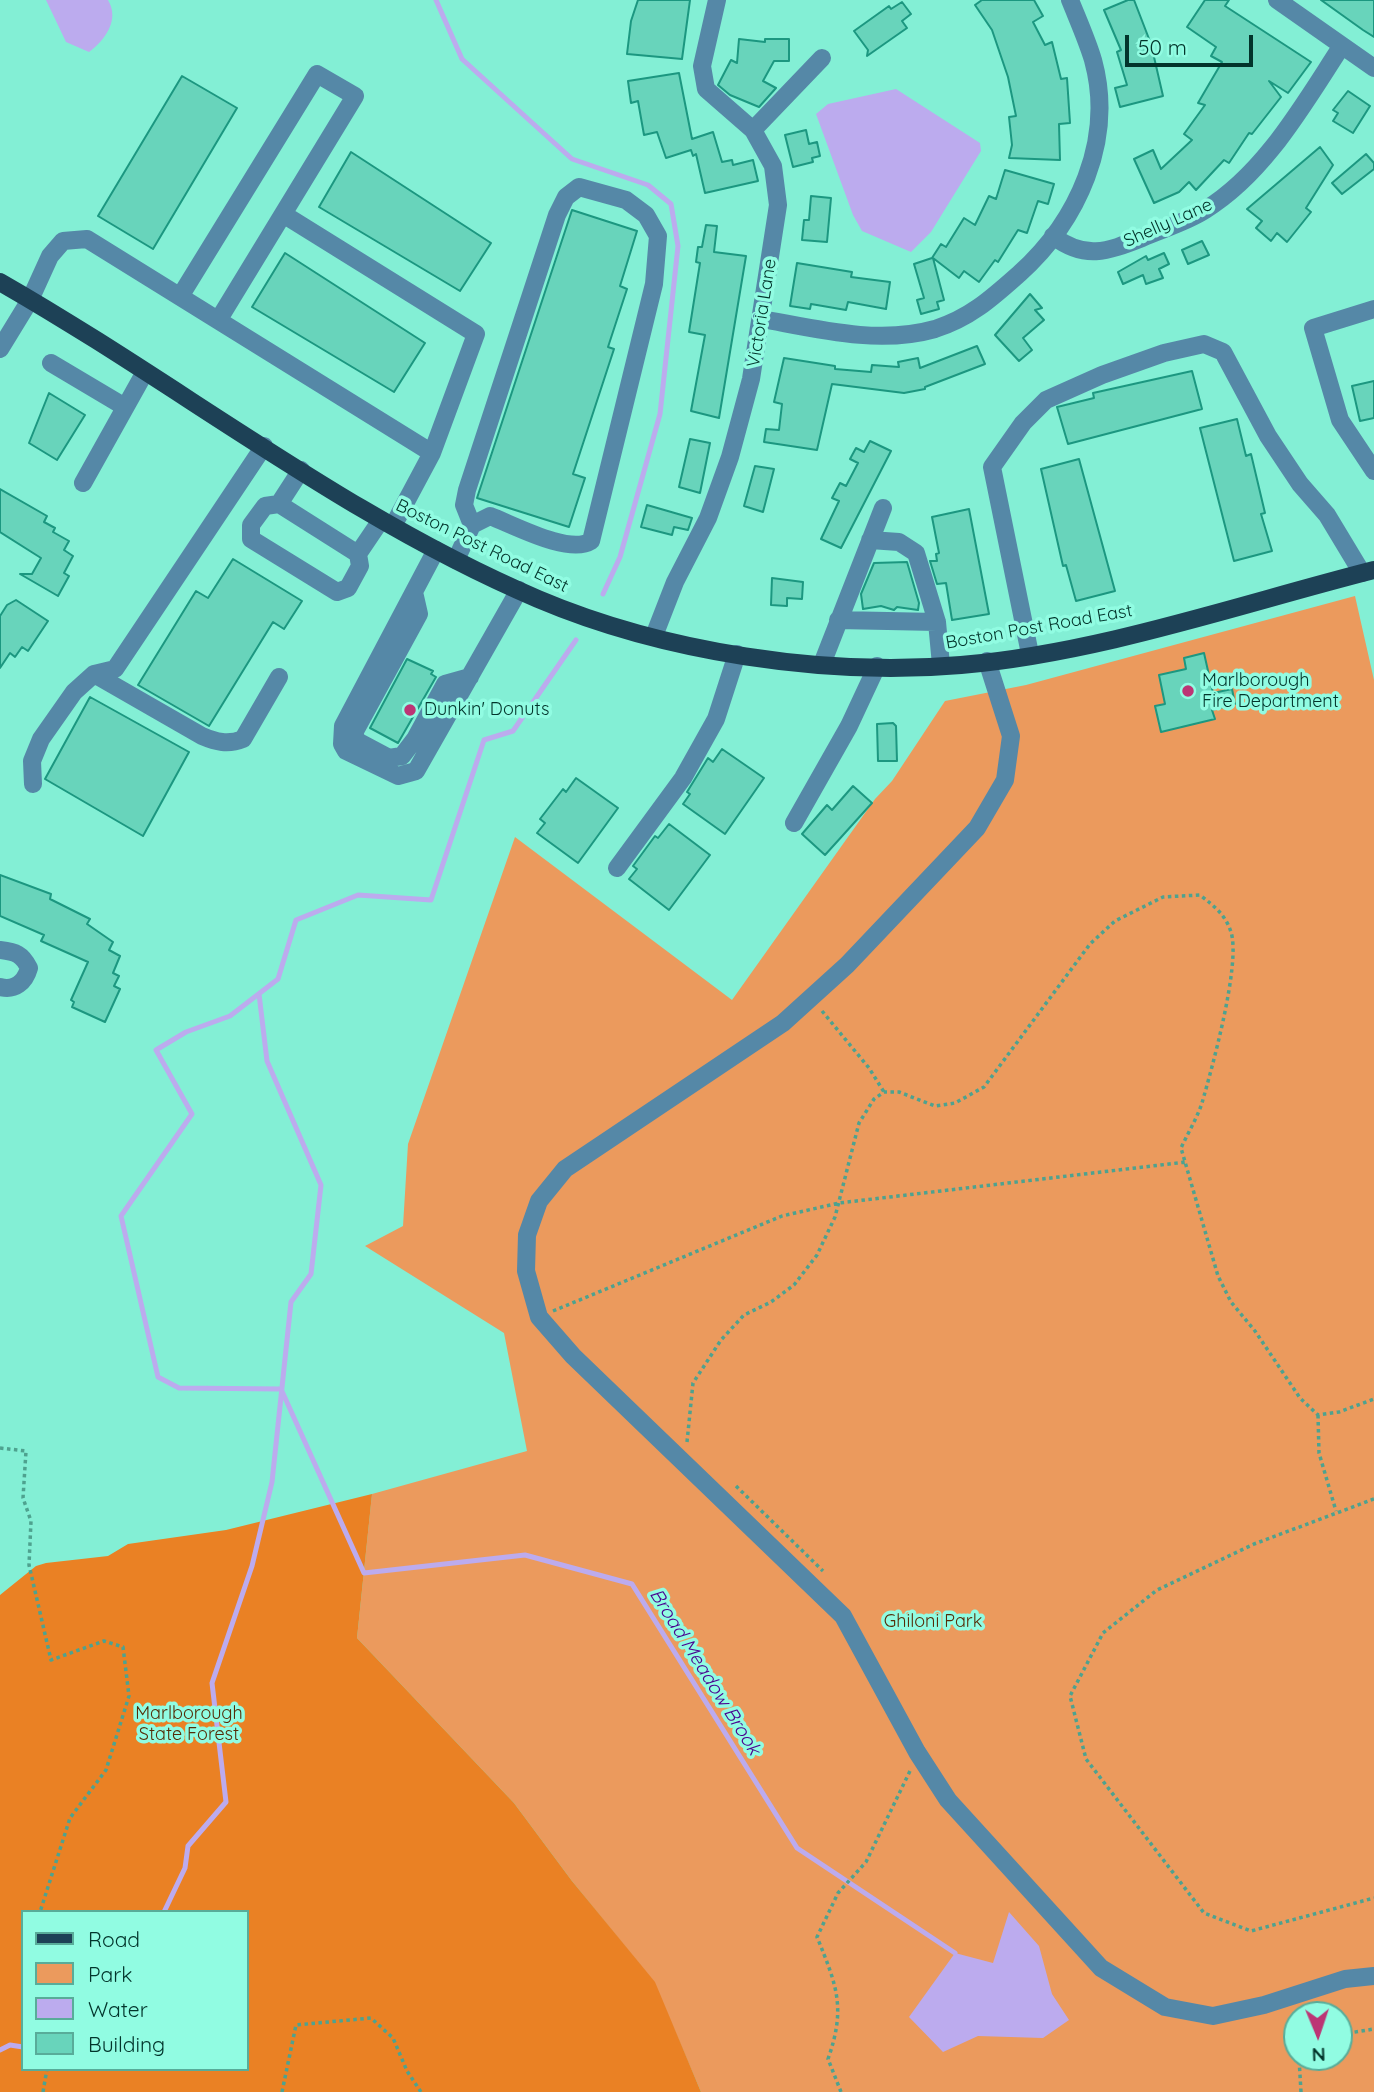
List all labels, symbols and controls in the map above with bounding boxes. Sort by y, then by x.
scale bar [1129,21,1257,65]
text: 50 m [1138,34,1187,60]
street label: Shelly Lane [1120,194,1216,252]
street label: Victoria Lane [743,257,781,369]
street label: Boston Post Road East [392,495,572,597]
street label: Boston Post Road East [944,600,1134,654]
place label: Marlborough Fire Department [1202,670,1339,712]
marker: Marlborough Fire Department [1180,683,1196,699]
place label: Dunkin' Donuts [424,699,549,721]
marker: Dunkin' Donuts [402,702,418,718]
water label: Broad Meadow Brook [645,1585,765,1759]
park label: Ghiloni Park [884,1611,982,1633]
park label: Marlborough State Forest [135,1703,243,1746]
legend [21,1910,248,2071]
text: Road [88,1926,140,1952]
text: Park [88,1961,132,1987]
text: Water [88,1996,148,2022]
north arrow [1283,2001,1353,2071]
text: Building [88,2031,165,2057]
text: N [1311,2043,1326,2067]

